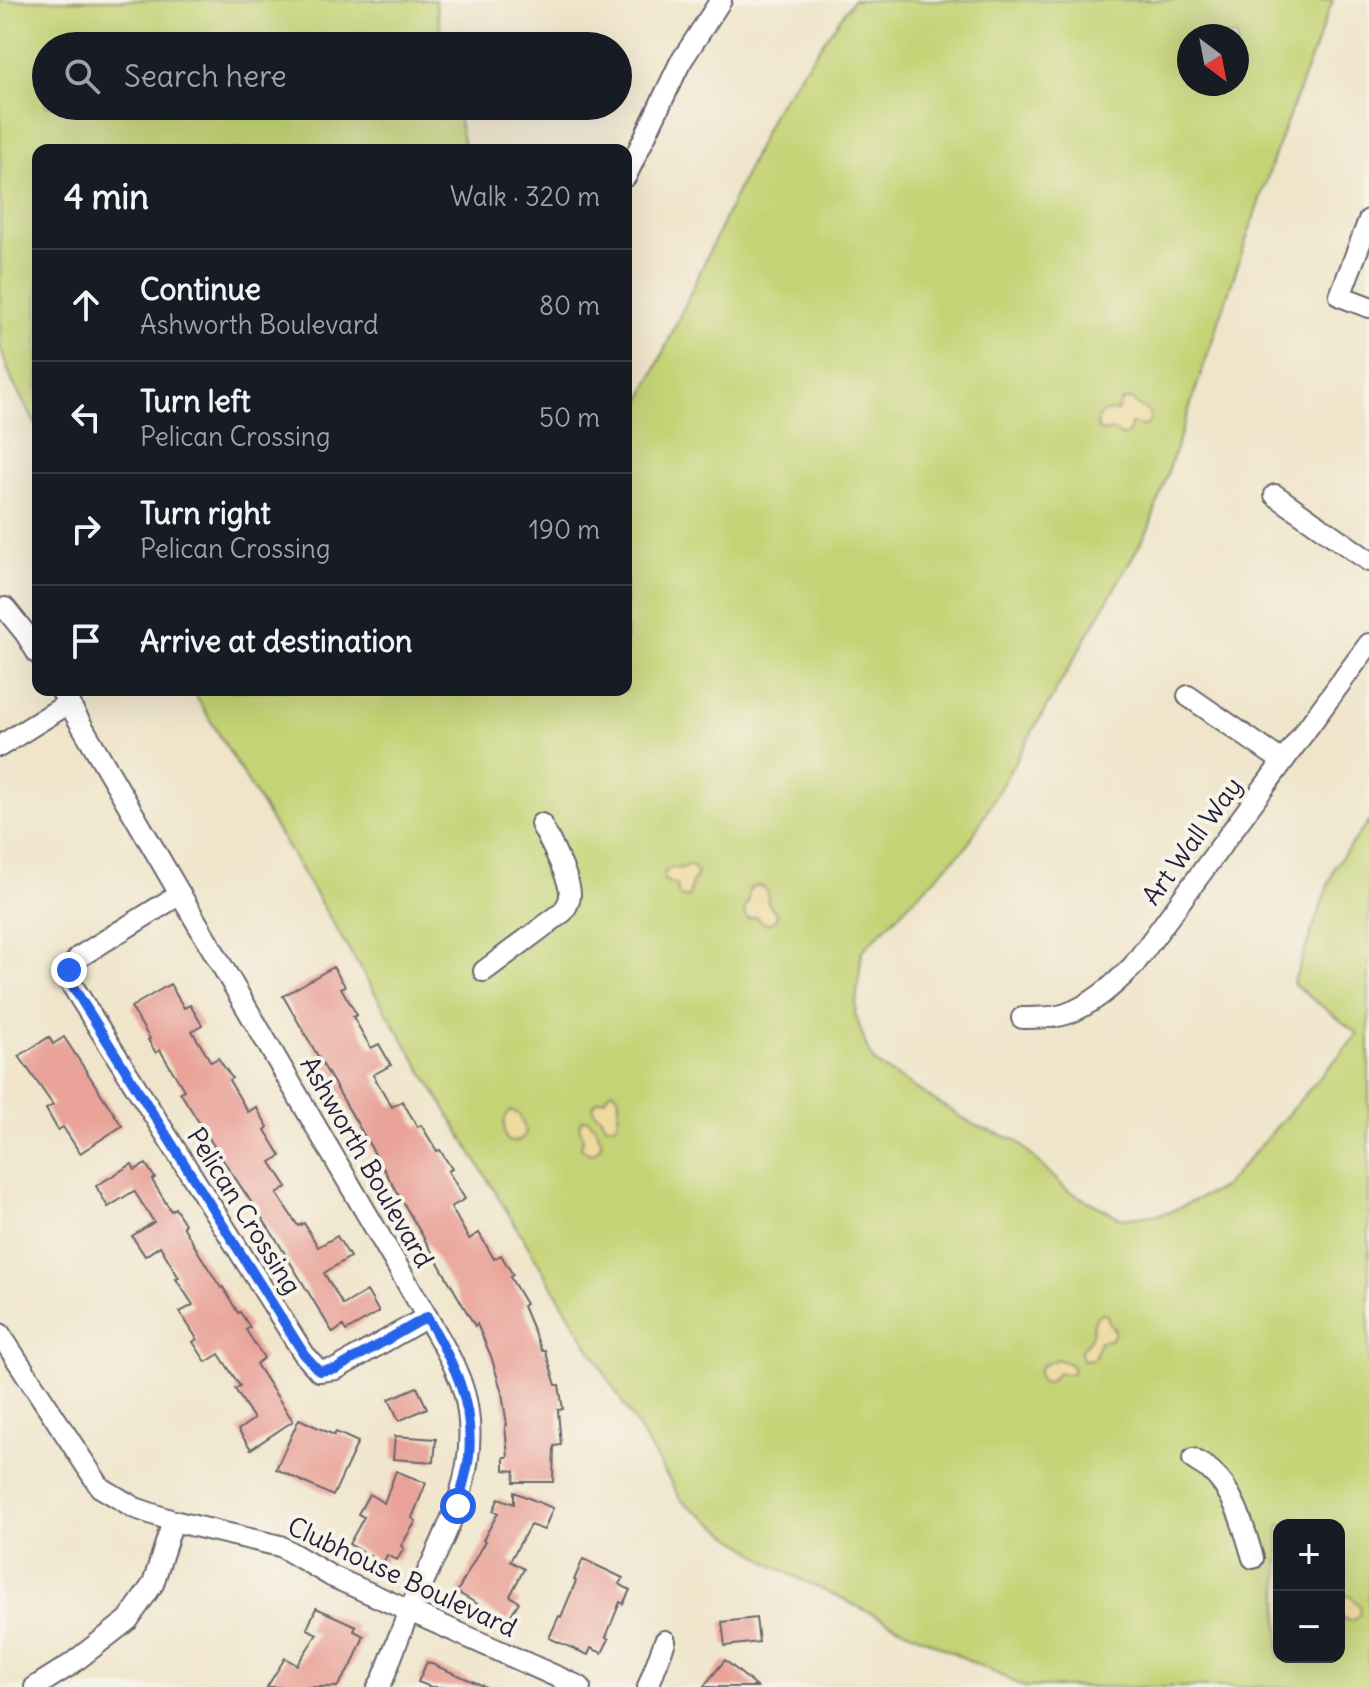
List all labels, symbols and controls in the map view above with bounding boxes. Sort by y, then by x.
north arrow [1177,24,1249,96]
search box [32,32,632,120]
icon: search [60,54,104,98]
text: Search here [124,57,287,95]
text: 4 min [64,175,149,218]
text: Walk · 320 m [450,180,600,213]
text: Continue [140,270,261,308]
icon: ahead [64,283,108,327]
text: 80 m [539,289,600,322]
text: Ashworth Boulevard [140,308,379,341]
text: Turn left [140,382,251,420]
icon: left [64,395,108,439]
text: 50 m [539,401,600,434]
text: Pelican Crossing [140,420,330,453]
text: Turn right [140,494,271,532]
icon: right [64,507,108,551]
text: 190 m [529,513,600,546]
text: Pelican Crossing [140,532,330,565]
icon: arrive [64,619,108,663]
text: Arrive at destination [140,622,412,660]
street label: Art Wall Way [1134,770,1249,911]
route end [51,952,87,988]
street label: Ashworth Boulevard [294,1050,441,1273]
street label: Pelican Crossing [180,1121,309,1300]
route start [440,1488,476,1524]
street label: Clubhouse Boulevard [282,1509,522,1644]
map controls [1273,1519,1345,1663]
button: + [1273,1519,1345,1591]
button: − [1273,1591,1345,1663]

